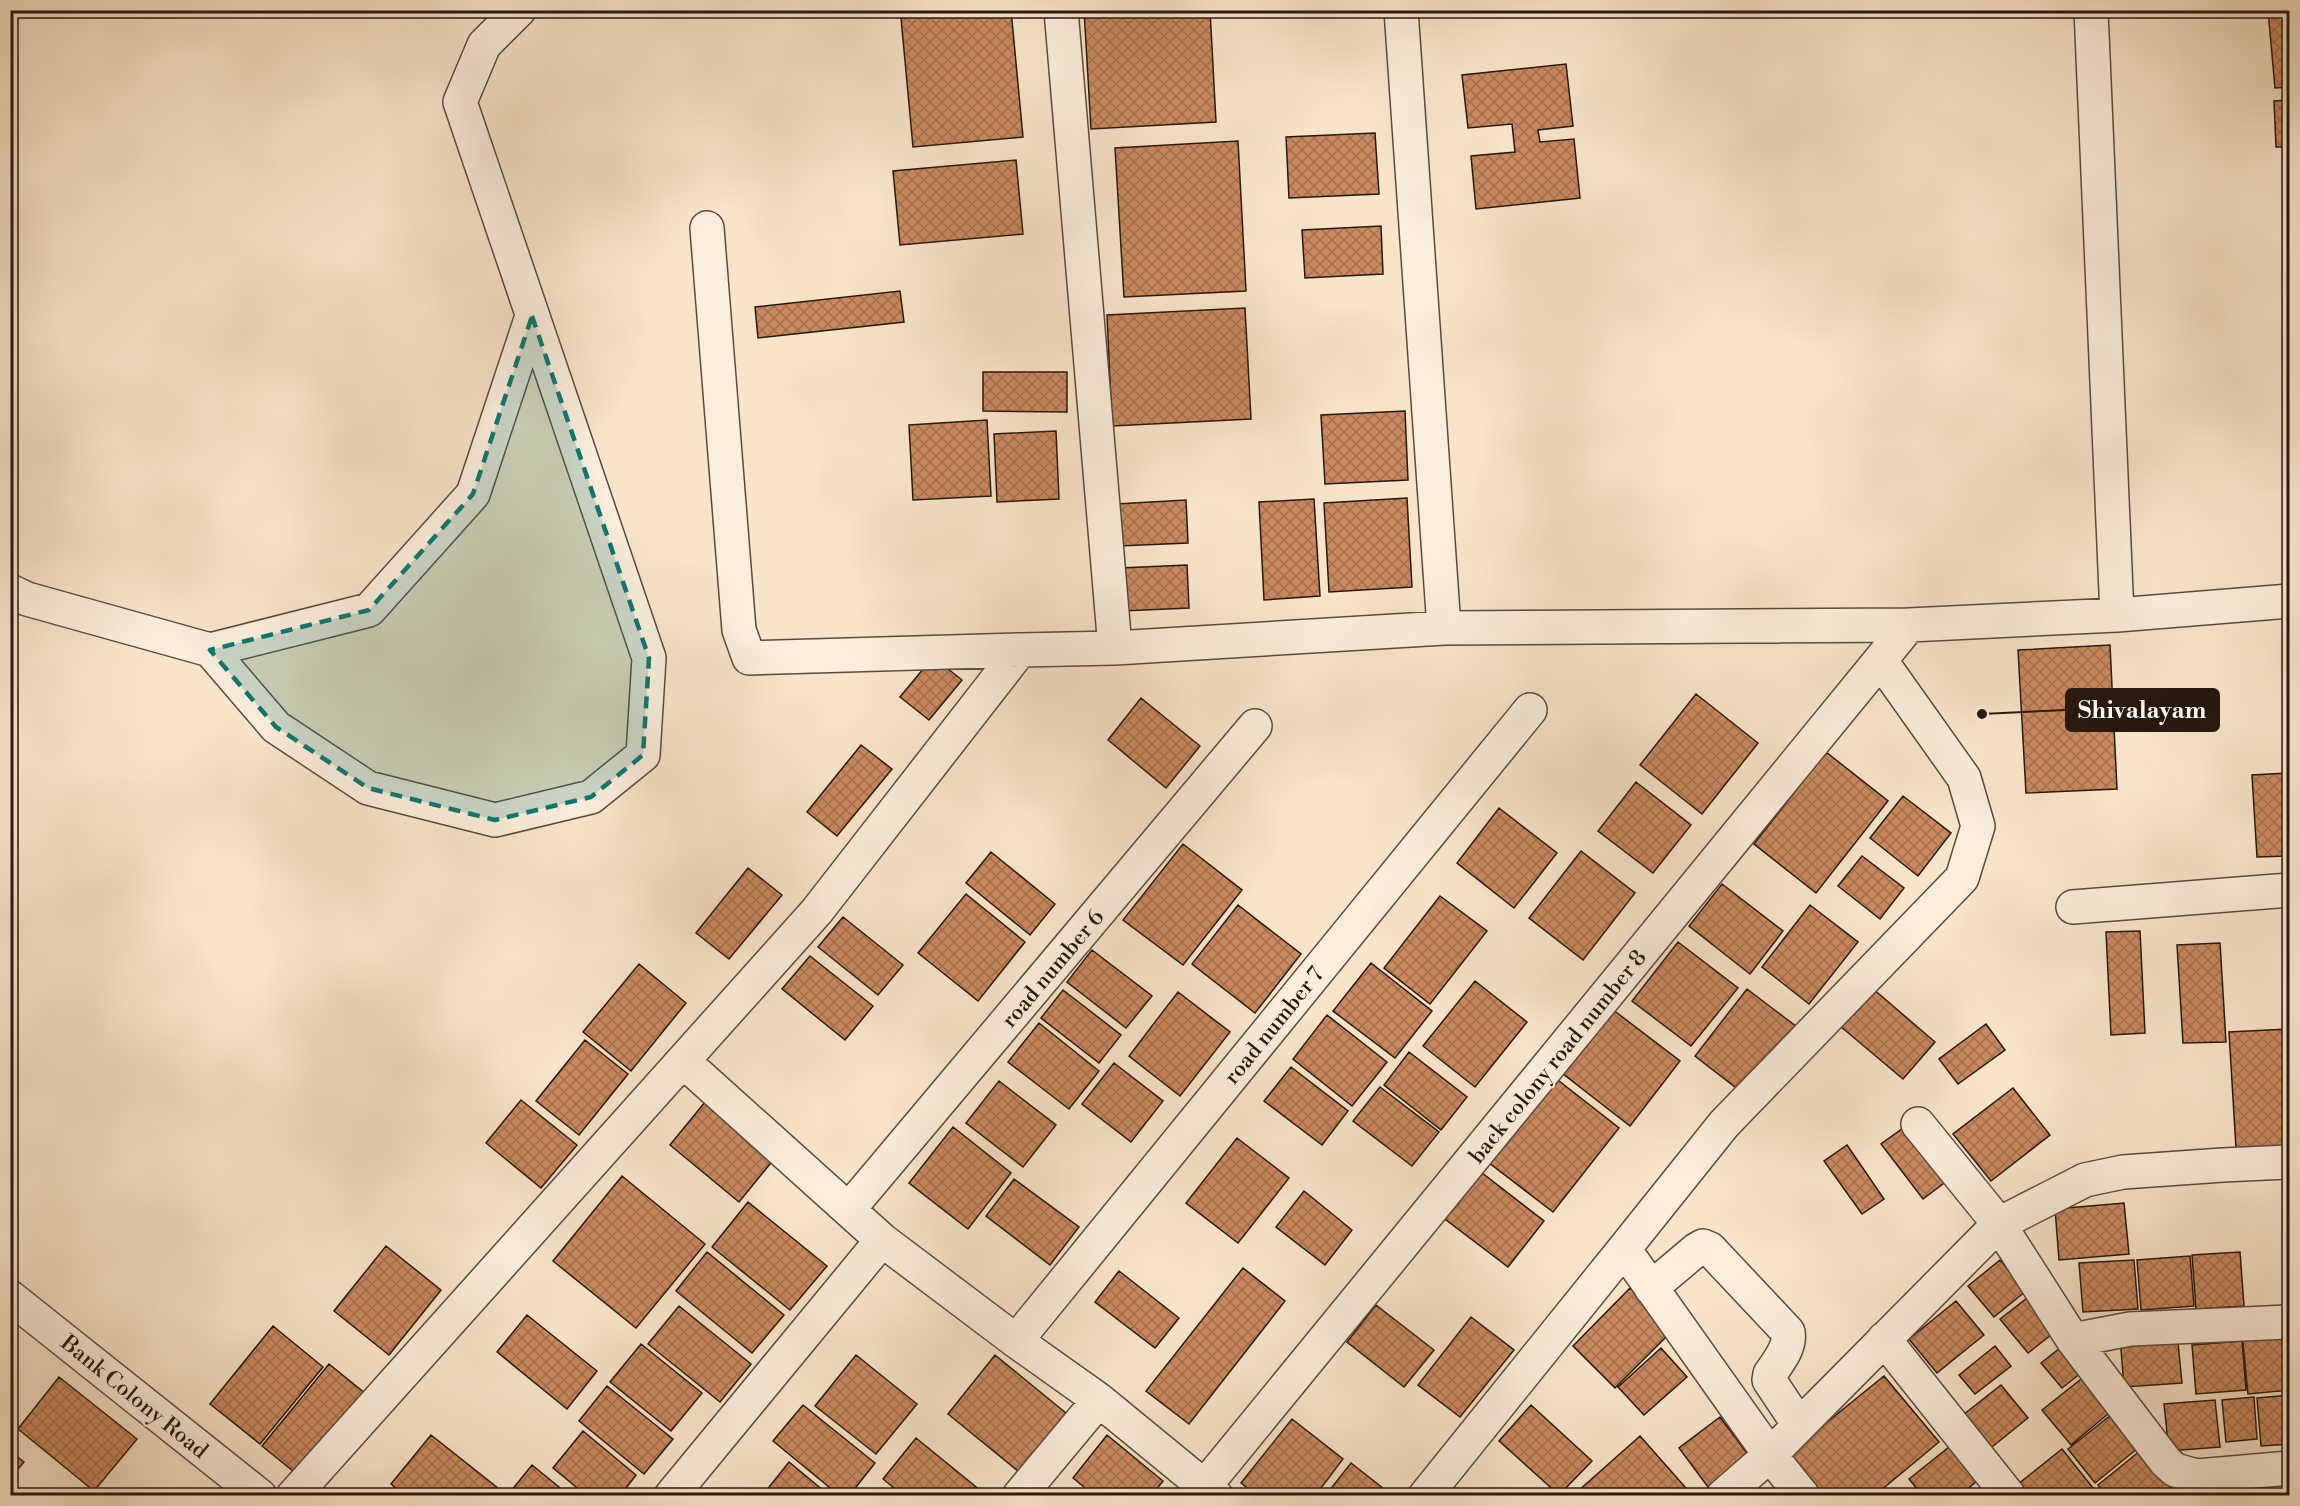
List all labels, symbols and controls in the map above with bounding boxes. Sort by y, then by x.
callout: Shivalayam [2066,689,2219,731]
text: Shivalayam [2078,696,2206,726]
street label: road number 6 [996,904,1110,1033]
street label: back colony road number 8 [1464,945,1653,1169]
street label: road number 7 [1219,962,1330,1090]
street label: Bank Colony Road [54,1329,213,1465]

